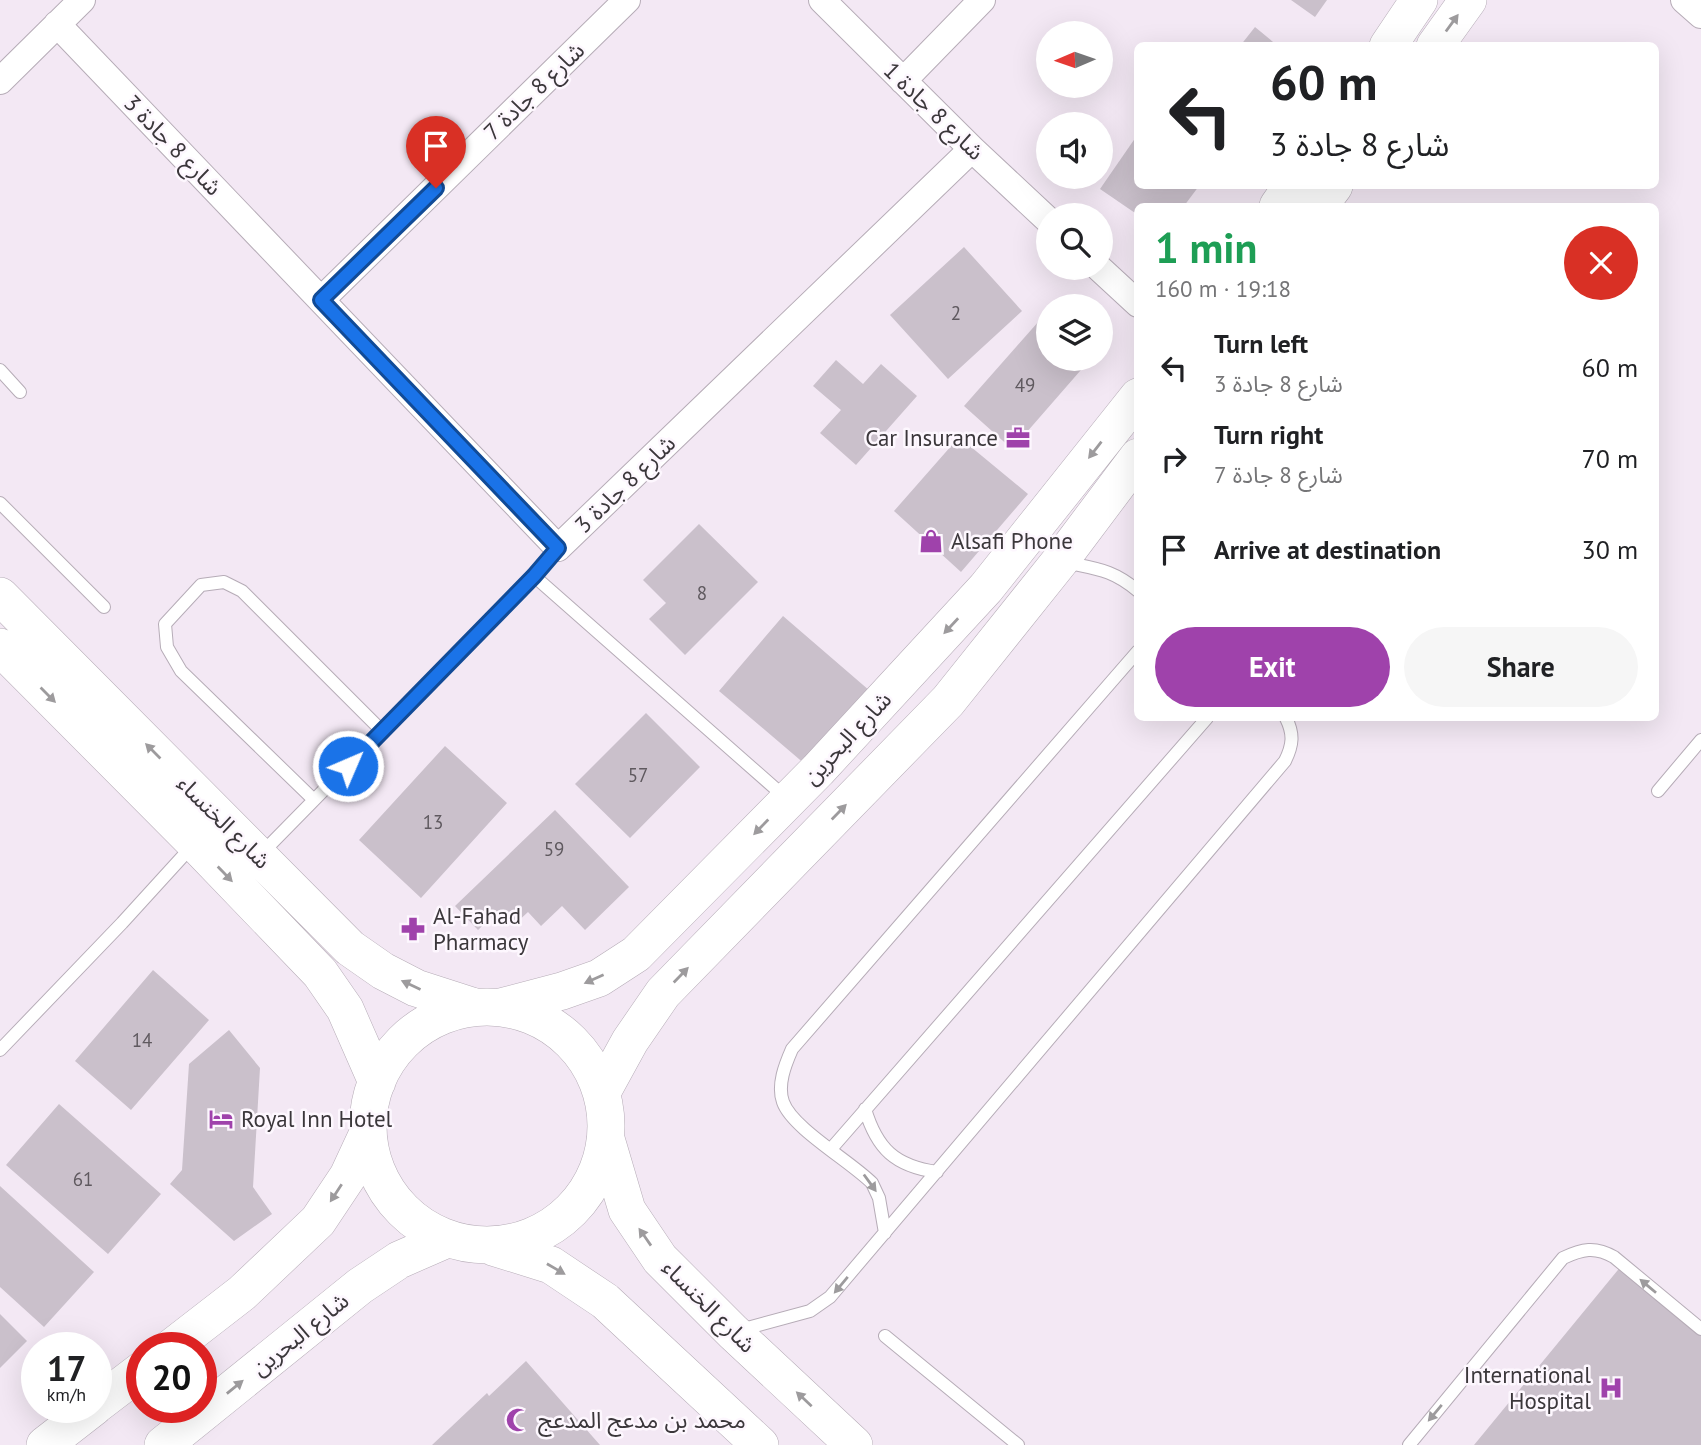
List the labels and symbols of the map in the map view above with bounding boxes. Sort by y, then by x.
one-way arrow [1444,14,1458,32]
north arrow [1036,21,1113,98]
street label: شارع 8 جادة 7 [477,35,592,148]
street label: شارع 8 جادة 1 [876,55,991,168]
street label: شارع 8 جادة 3 [116,88,229,203]
pin [406,116,466,188]
house number: 2 [951,301,961,325]
house number: 49 [1015,373,1035,397]
place label: Car Insurance [865,423,998,452]
office icon: Car Insurance [1004,424,1032,452]
street label: شارع 8 جادة 3 [568,428,683,541]
one-way arrow [1088,442,1103,459]
place label: Alsafi Phone [951,526,1073,555]
shop icon: Alsafi Phone [917,527,945,555]
house number: 8 [697,581,707,605]
one-way arrow [943,617,959,634]
street label: شارع البحرين [796,685,899,792]
one-way arrow [40,686,56,703]
position arrow [311,729,385,803]
one-way arrow [145,743,162,759]
house number: 57 [628,763,648,787]
street label: شارع الخنساء [169,769,277,877]
one-way arrow [831,804,847,821]
house number: 13 [423,810,443,834]
one-way arrow [753,818,769,835]
house number: 59 [544,837,564,861]
one-way arrow [217,865,233,882]
place label: Al-Fahad Pharmacy [433,901,529,956]
pharmacy icon: Al-Fahad Pharmacy [399,915,427,943]
one-way arrow [672,967,688,984]
one-way arrow [584,973,604,985]
one-way arrow [400,979,421,990]
house number: 14 [132,1028,152,1052]
place label: Royal Inn Hotel [241,1104,393,1133]
hotel icon: Royal Inn Hotel [207,1105,235,1133]
house number: 61 [73,1167,93,1191]
one-way arrow [863,1174,877,1193]
one-way arrow [330,1183,343,1202]
one-way arrow [638,1228,652,1246]
street label: شارع الخنساء [654,1253,762,1361]
one-way arrow [547,1263,566,1275]
one-way arrow [834,1276,849,1293]
one-way arrow [1640,1279,1657,1294]
street label: شارع البحرين [245,1286,356,1384]
speed limit sign: 20 [126,1332,217,1423]
place label: International Hospital [1464,1360,1591,1415]
hospital icon: International Hospital [1597,1374,1625,1402]
one-way arrow [226,1379,244,1394]
one-way arrow [796,1391,813,1407]
one-way arrow [1427,1404,1442,1422]
place label: محمد بن مدعج المدعج [538,1405,746,1437]
mosque icon: محمد بن مدعج المدعج [504,1406,532,1434]

